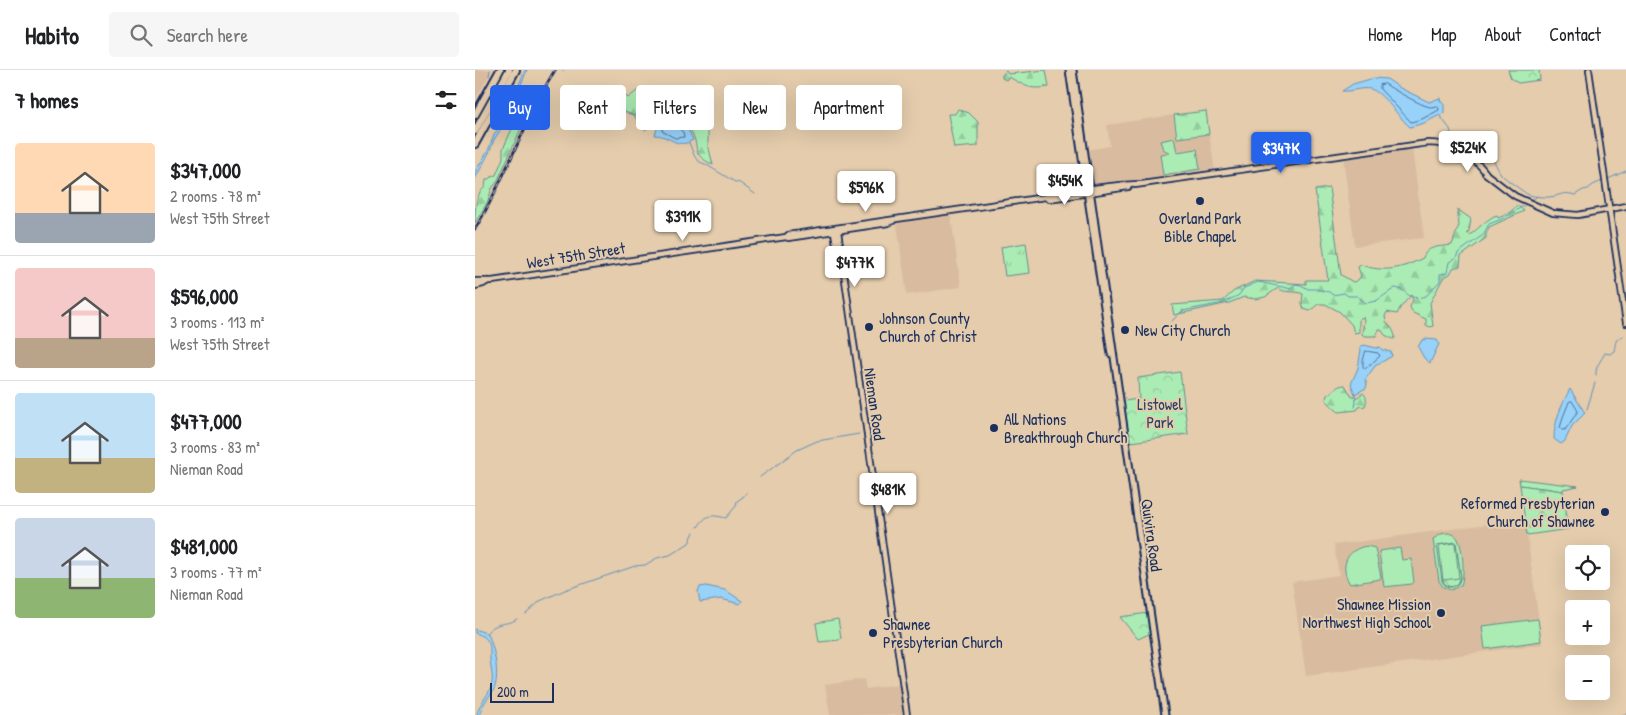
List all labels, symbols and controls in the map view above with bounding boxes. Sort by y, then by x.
search box [109,12,459,57]
text: Habito [25,19,79,51]
icon: search [127,21,155,49]
text: Search here [167,22,248,48]
text: Home [1368,22,1403,47]
text: Map [1431,22,1456,47]
text: About [1484,22,1521,47]
text: Contact [1549,22,1601,47]
chip: Buy [490,85,550,130]
chip: Rent [560,85,626,130]
chip: Filters [636,85,714,130]
chip: New [724,85,786,130]
chip: Apartment [796,85,902,130]
text: 7 homes [15,86,78,115]
icon: filters [432,86,460,114]
pin: $524K [1433,131,1503,173]
pin: $347K [1246,132,1316,174]
text: $524K [1450,136,1486,158]
text: $347K [1262,137,1300,159]
text: $347,000 [170,156,241,185]
icon: home [55,163,115,223]
pin: $454K [1030,164,1100,206]
text: $454K [1047,169,1083,191]
pin: $596K [831,170,901,213]
text: $596K [848,176,884,198]
text: 2 rooms · 78 m² [170,185,261,207]
marker: Overland Park Bible Chapel [1194,195,1206,207]
pin: $391K [648,200,718,242]
text: $391K [665,205,701,227]
text: West 75th Street [170,207,269,229]
place label: Overland Park Bible Chapel [1159,207,1241,247]
street label: West 75th Street [525,236,627,274]
pin: $477K [820,246,890,288]
text: $477K [836,251,874,273]
text: $596,000 [170,282,238,311]
icon: home [55,288,115,348]
place label: Johnson County Church of Christ [879,307,977,347]
text: 3 rooms · 113 m² [170,311,265,333]
place label: New City Church [1135,319,1231,341]
marker: Johnson County Church of Christ [863,321,875,333]
marker: New City Church [1119,324,1131,336]
text: West 75th Street [170,333,269,355]
street label: Nieman Road [859,366,891,442]
park label: Listowel Park [1137,393,1184,433]
text: $477,000 [170,407,242,436]
place label: All Nations Breakthrough Church [1004,408,1128,448]
icon: home [55,413,115,473]
marker: All Nations Breakthrough Church [988,422,1000,434]
text: 3 rooms · 83 m² [170,436,260,458]
text: Nieman Road [170,458,243,480]
pin: $481K [853,472,923,515]
text: $481K [870,478,906,500]
place label: Reformed Presbyterian Church of Shawnee [1461,492,1596,532]
street label: Quivira Road [1136,497,1168,573]
marker: Reformed Presbyterian Church of Shawnee [1599,506,1611,518]
text: $481,000 [170,532,238,561]
icon: home [55,538,115,598]
map controls [1565,545,1610,700]
button: locate [1565,545,1610,590]
text: 3 rooms · 77 m² [170,561,262,583]
text: Nieman Road [170,583,243,605]
place label: Shawnee Mission Northwest High School [1303,593,1432,633]
button: + [1565,600,1610,645]
marker: Shawnee Mission Northwest High School [1435,607,1447,619]
place label: Shawnee Presbyterian Church [883,613,1003,653]
marker: Shawnee Presbyterian Church [867,627,879,639]
button: − [1565,655,1610,700]
scale bar [490,680,554,703]
text: 200 m [497,682,529,701]

